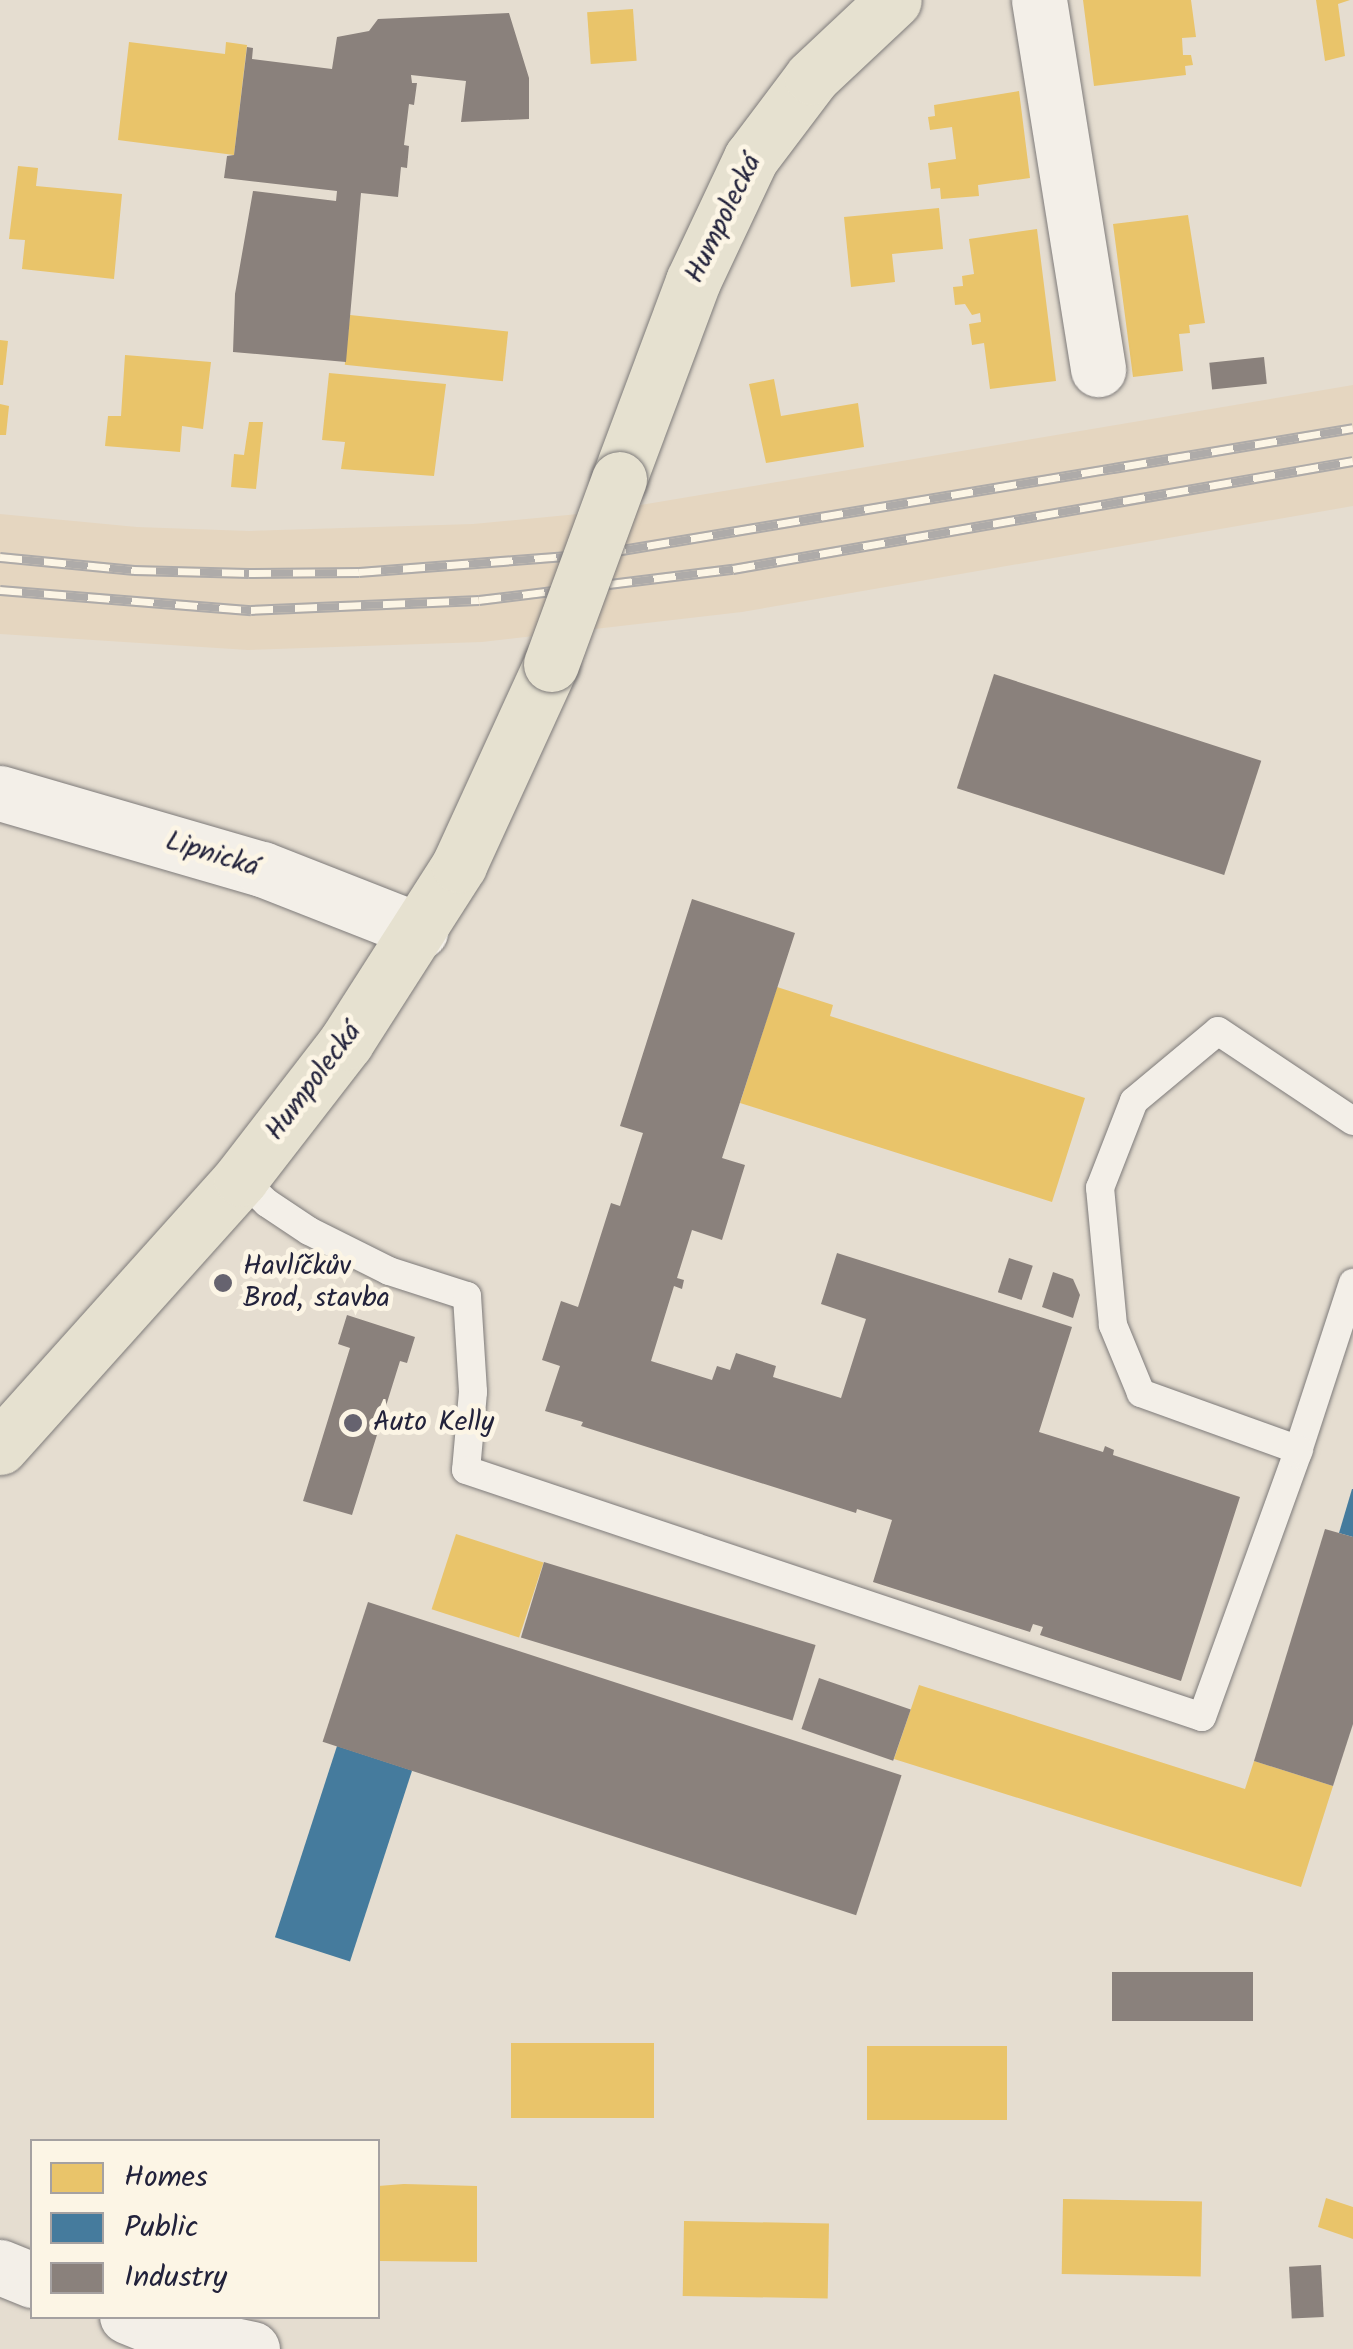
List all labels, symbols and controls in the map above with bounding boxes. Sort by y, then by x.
street label: Humpolecká [678,149,770,289]
street label: Lipnická [161,825,263,885]
street label: Humpolecká [259,1016,369,1148]
place label: Havlíčkův Brod, stavba [243,1250,390,1316]
marker: Havlíčkův Brod, stavba [212,1272,234,1294]
place label: Auto Kelly [373,1406,494,1440]
marker: Auto Kelly [342,1412,364,1434]
legend [30,2139,380,2319]
text: Homes [124,2154,208,2202]
text: Public [124,2204,198,2252]
text: Industry [124,2254,227,2302]

